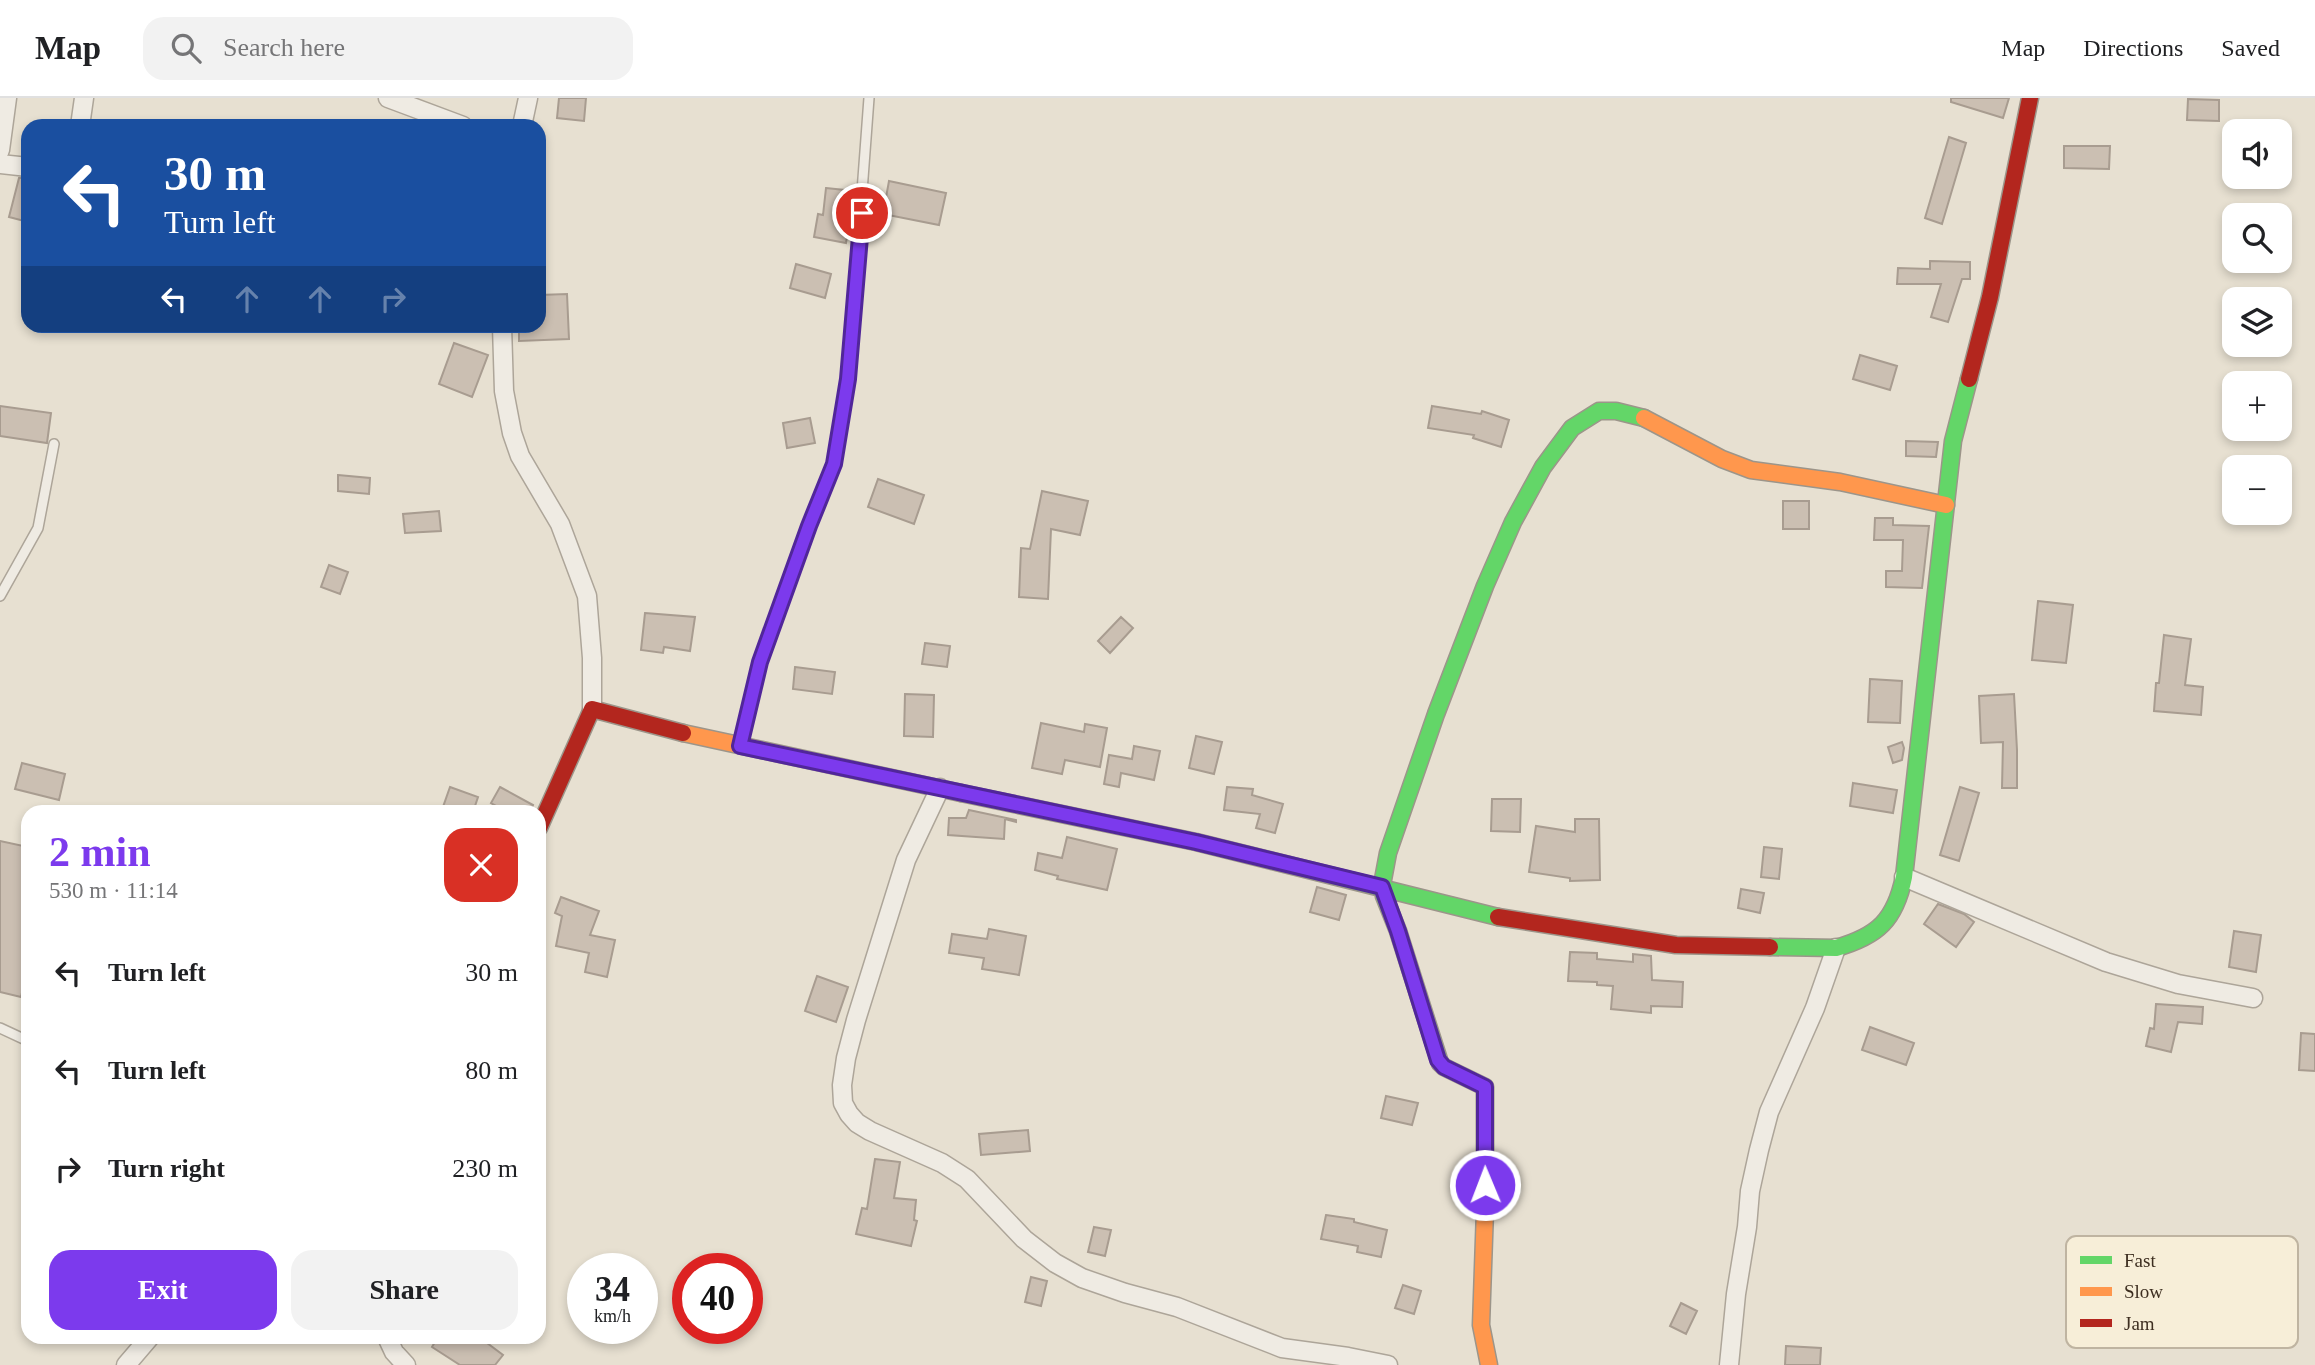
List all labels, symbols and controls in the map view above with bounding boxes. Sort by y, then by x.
search box [143,17,633,80]
icon: search [167,29,205,67]
text: Map [35,30,101,66]
text: Search here [223,33,345,62]
text: Map [2001,35,2045,61]
text: Directions [2083,35,2183,61]
text: Saved [2221,35,2280,61]
map controls [2222,119,2292,525]
button: sound [2222,119,2292,189]
text: 30 m [164,146,266,201]
icon: left [49,147,140,238]
pin [832,183,892,243]
icon: arrive [843,194,881,232]
button: search [2222,203,2292,273]
text: Turn left [164,204,276,240]
icon: left [155,280,193,318]
icon: ahead [228,280,266,318]
icon: ahead [301,280,339,318]
icon: right [374,280,412,318]
button: layers [2222,287,2292,357]
button: + [2222,371,2292,441]
button: − [2222,455,2292,525]
button: close [444,828,518,902]
text: 2 min [49,829,151,875]
text: 530 m · 11:14 [49,878,178,903]
icon: left [49,954,87,992]
text: Turn left [108,958,206,987]
text: 30 m [465,958,518,987]
icon: left [49,1052,87,1090]
text: Turn left [108,1056,206,1085]
text: 80 m [465,1056,518,1085]
position arrow [1448,1148,1522,1222]
icon: right [49,1150,87,1188]
text: Turn right [108,1154,225,1183]
text: 230 m [452,1154,518,1183]
legend [2066,1236,2298,1348]
button: Exit [49,1250,277,1330]
button: Share [291,1250,518,1330]
text: Fast [2124,1250,2156,1271]
speed limit sign: 40 [672,1253,763,1344]
text: 34 [595,1270,630,1309]
text: Slow [2124,1281,2163,1302]
text: km/h [594,1306,631,1326]
text: Jam [2124,1313,2155,1334]

